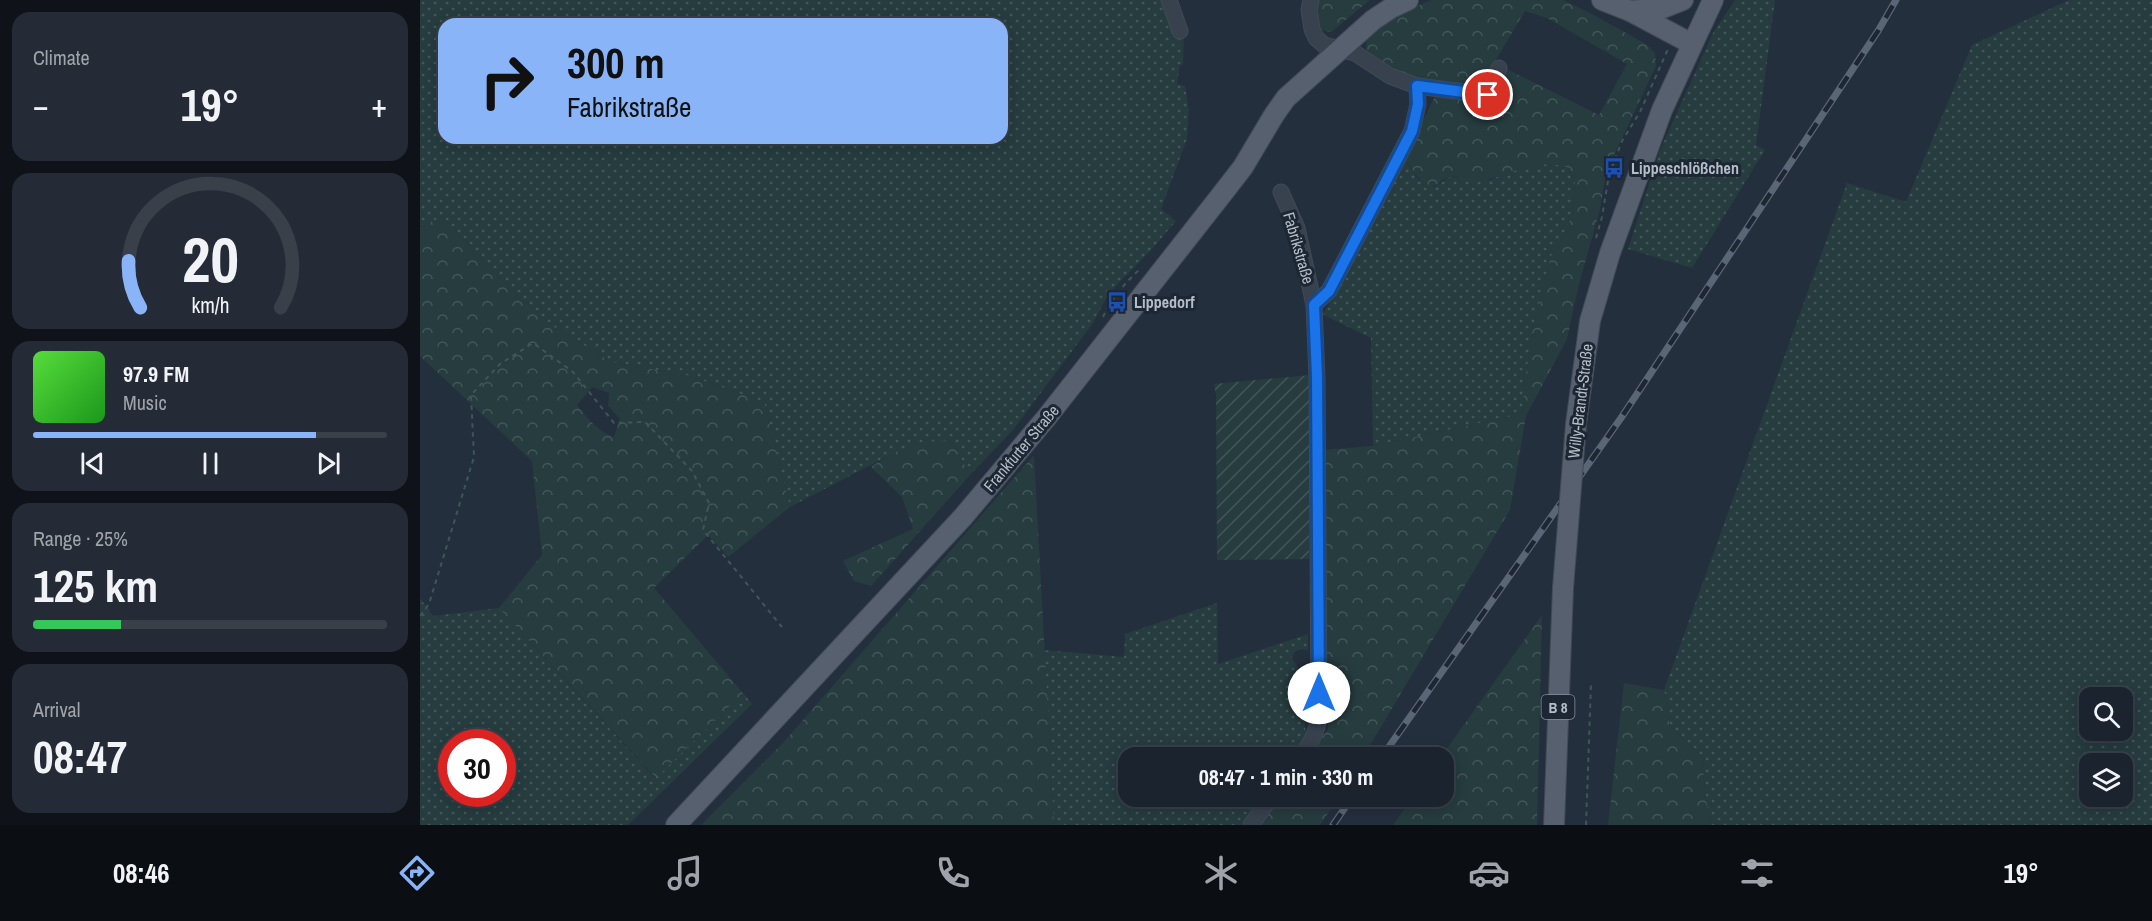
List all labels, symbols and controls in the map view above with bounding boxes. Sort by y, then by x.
text: 300 m [567,35,665,91]
icon: right [468,42,546,120]
text: Climate [33,44,90,71]
pin [1462,69,1513,120]
text: 19° [180,74,240,135]
icon: arrive [1471,78,1504,111]
text: − [33,83,49,127]
text: + [371,83,387,127]
text: Fabrikstraße [567,89,691,125]
bus stop icon: Lippeschlößchen [1602,156,1626,180]
place label: Lippeschlößchen [1631,157,1739,179]
street label: Fabrikstraße [1278,210,1320,286]
text: 20 [182,217,238,301]
bus stop icon: Lippedorf [1105,290,1129,314]
place label: Lippedorf [1134,291,1195,313]
text: km/h [191,292,229,321]
street label: Willy-Brandt-Straße [1562,342,1598,460]
text: 97.9 FM [123,359,189,389]
text: Music [123,389,167,416]
street label: Frankfurter Straße [978,400,1064,496]
icon: previous [76,447,109,480]
icon: pause [194,447,227,480]
icon: next [312,447,345,480]
text: Range · 25% [33,525,128,552]
text: 125 km [33,555,158,616]
position arrow [1287,661,1351,725]
map controls [2079,687,2133,807]
button: search [2079,687,2133,741]
road number: B 8 [1542,695,1574,719]
text: Arrival [33,696,80,723]
text: 08:47 [33,726,127,787]
speed limit sign: 30 [438,729,516,807]
button: layers [2079,753,2133,807]
text: 08:47 · 1 min · 330 m [1199,762,1373,792]
icon: directions [396,852,438,894]
icon: music [664,852,706,894]
icon: phone [932,852,974,894]
icon: climate [1200,852,1242,894]
icon: car [1468,852,1510,894]
icon: filters [1736,852,1778,894]
text: 08:46 [113,855,170,891]
text: 19° [2004,855,2039,891]

